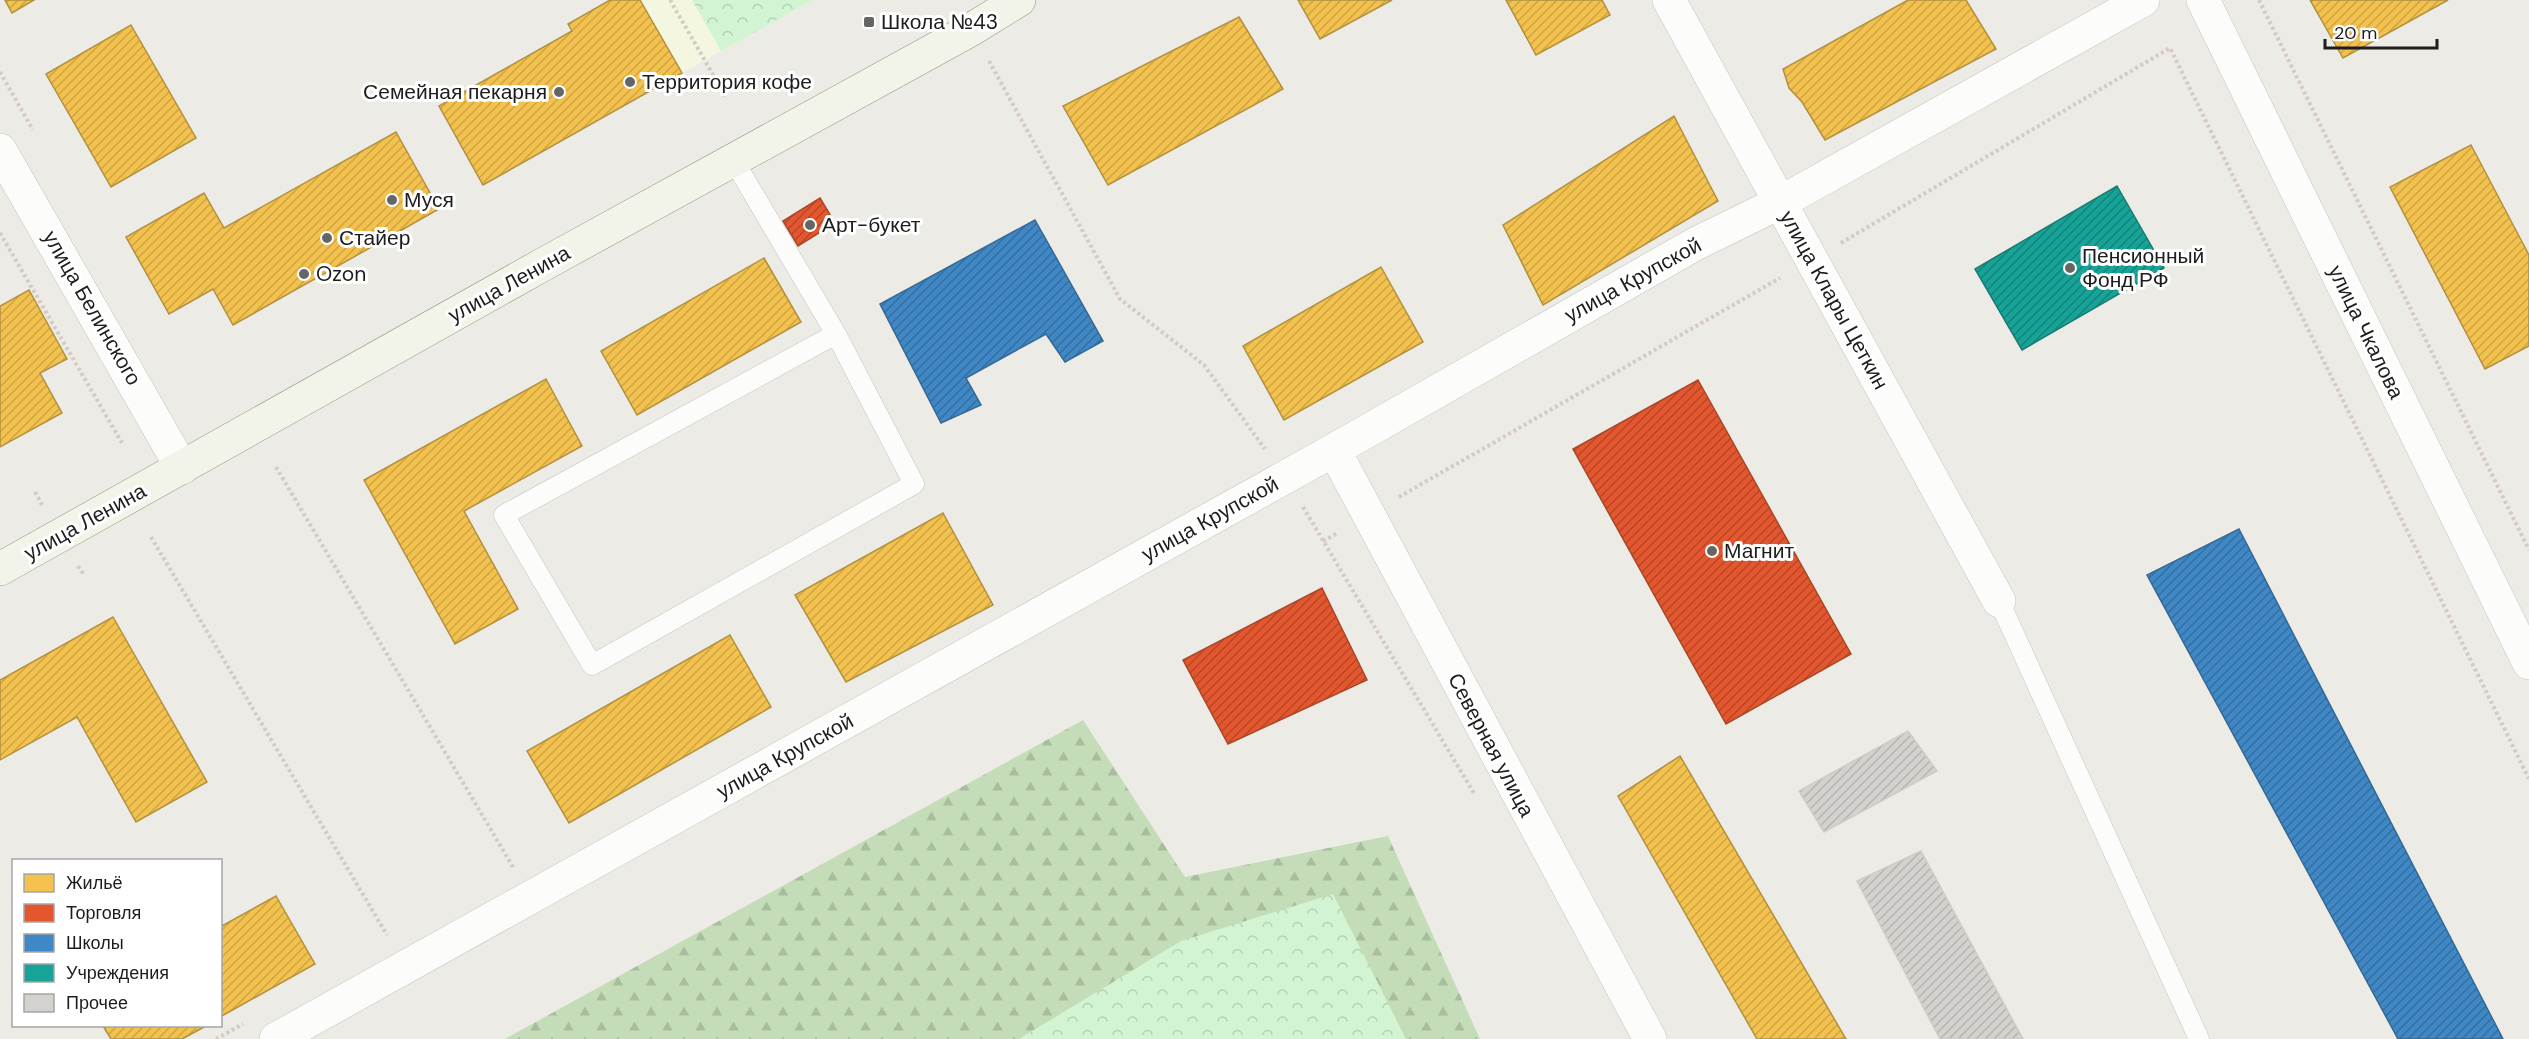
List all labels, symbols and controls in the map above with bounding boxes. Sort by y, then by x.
place label: Школа №43 [881,8,998,36]
scale bar [2325,12,2438,50]
marker: Школа №43 [862,15,876,29]
text: 20 m [2334,21,2377,45]
place label: Территория кофе [642,68,812,96]
marker: Территория кофе [623,75,637,89]
place label: Семейная пекарня [363,78,547,106]
marker: Семейная пекарня [552,85,566,99]
place label: Муся [404,186,454,214]
marker: Муся [385,193,399,207]
street label: улица Клары Цеткин [1773,206,1895,394]
place label: Арт-букет [822,211,921,239]
marker: Арт-букет [803,218,817,232]
place label: Стайер [339,224,410,252]
street label: улица Белинского [36,226,148,390]
marker: Стайер [320,231,334,245]
street label: улица Крупской [1560,231,1706,329]
street label: улица Ленина [443,239,575,329]
place label: Пенсионный Фонд РФ [2082,242,2204,294]
place label: Ozon [316,260,366,288]
marker: Пенсионный Фонд РФ [2063,261,2077,275]
street label: улица Чкалова [2322,261,2411,404]
marker: Ozon [297,267,311,281]
street label: улица Крупской [1137,470,1283,568]
street label: улица Ленина [19,477,151,567]
place label: Магнит [1724,537,1794,565]
marker: Магнит [1705,544,1719,558]
street label: Северная улица [1441,668,1541,822]
street label: улица Крупской [712,707,858,805]
legend [12,859,222,1027]
text: Жильё [66,871,123,895]
text: Торговля [66,901,141,925]
text: Школы [66,931,124,955]
text: Учреждения [66,961,169,985]
text: Прочее [66,991,128,1015]

